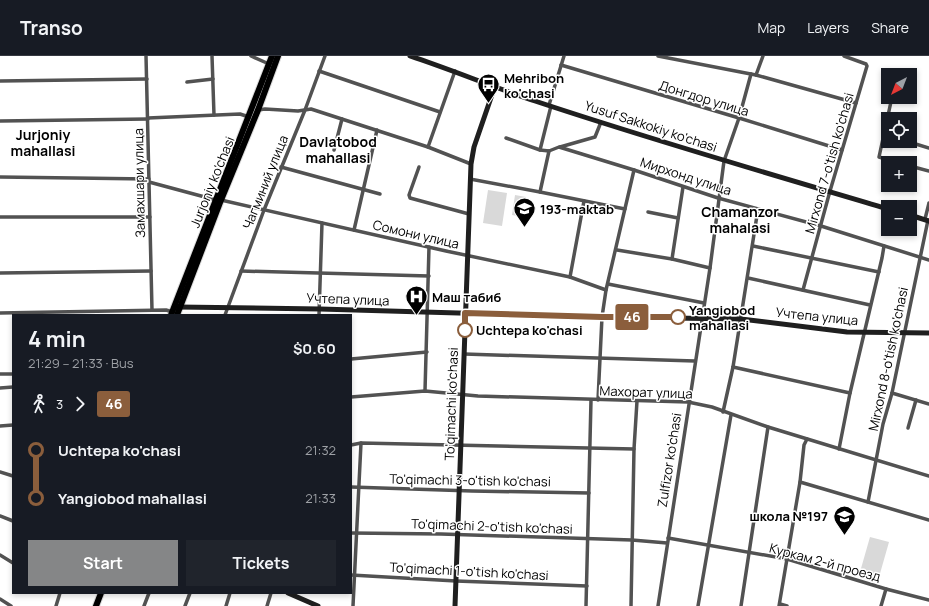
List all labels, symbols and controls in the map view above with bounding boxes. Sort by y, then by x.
text: Transo [20,15,83,41]
text: Map [757,18,785,37]
text: Layers [807,18,849,37]
text: Share [871,18,909,37]
north arrow [881,68,917,104]
map controls [881,68,917,236]
place label: Mehribon ko'chasi [504,69,564,102]
bus stop icon: Mehribon ko'chasi [475,72,501,105]
street label: Донгдор улица [657,76,751,120]
street label: Mirxond 7-o'tish ko'chasi [800,91,858,235]
street label: Yusuf Sakkokiy ko'chasi [582,96,720,156]
button: locate [881,112,917,148]
district label: Jurjoniy mahallasi [11,125,75,160]
street label: Замахшари улица [129,128,149,238]
street label: Чагминий улица [238,132,292,232]
district label: Davlatobod mahallasi [299,132,377,167]
street label: Jurjoniy ko'chasi [185,134,239,230]
street label: Мирхонд улица [638,153,734,199]
button: + [881,156,917,192]
school or university icon: 193-maktab [512,196,538,229]
place label: 193-maktab [540,200,614,218]
button: − [881,200,917,236]
district label: Chamanzor mahalasi [701,202,779,237]
street label: Сомони улица [371,215,461,253]
hospital icon: Маш табиб [403,284,429,317]
street label: Mirxond 8-o'tish ko'chasi [864,285,912,433]
place label: Маш табиб [432,288,501,306]
street label: Учтепа улица [306,289,390,309]
place label: Yangiobod mahallasi [689,301,755,334]
street label: Учтепа улица [775,303,859,329]
line badge: 46 [614,304,650,330]
text: 46 [623,307,641,326]
marker: Yangiobod mahallasi [670,309,686,325]
place label: Uchtepa ko'chasi [476,321,583,339]
marker: Uchtepa ko'chasi [457,322,473,338]
text: 4 min [28,324,86,354]
text: $0.60 [293,338,336,359]
street label: To'qimachi ko'chasi [440,347,462,461]
text: 21:29 – 21:33 · Bus [28,354,133,372]
street label: Махорат улица [599,381,693,403]
icon: walk [28,393,50,415]
icon: forward [69,393,91,415]
text: 46 [105,394,122,413]
text: 3 [56,395,63,413]
street label: Zulfizor ko'chasi [653,411,685,509]
text: Uchtepa ko'chasi [58,440,181,461]
text: 21:32 [305,441,336,459]
street label: To'qimachi 3-o'tish ko'chasi [389,470,551,490]
text: Yangiobod mahallasi [58,488,207,509]
text: 21:33 [305,489,336,507]
school or university icon: школа №197 [831,503,857,536]
place label: школа №197 [749,507,828,525]
street label: To'qimachi 2-o'tish ko'chasi [411,514,573,538]
street label: Куркам 2-й проезд [767,539,883,586]
button: Start [28,540,178,586]
button: Tickets [186,540,336,586]
street label: To'qimachi 1-o'tish ko'chasi [389,558,549,584]

